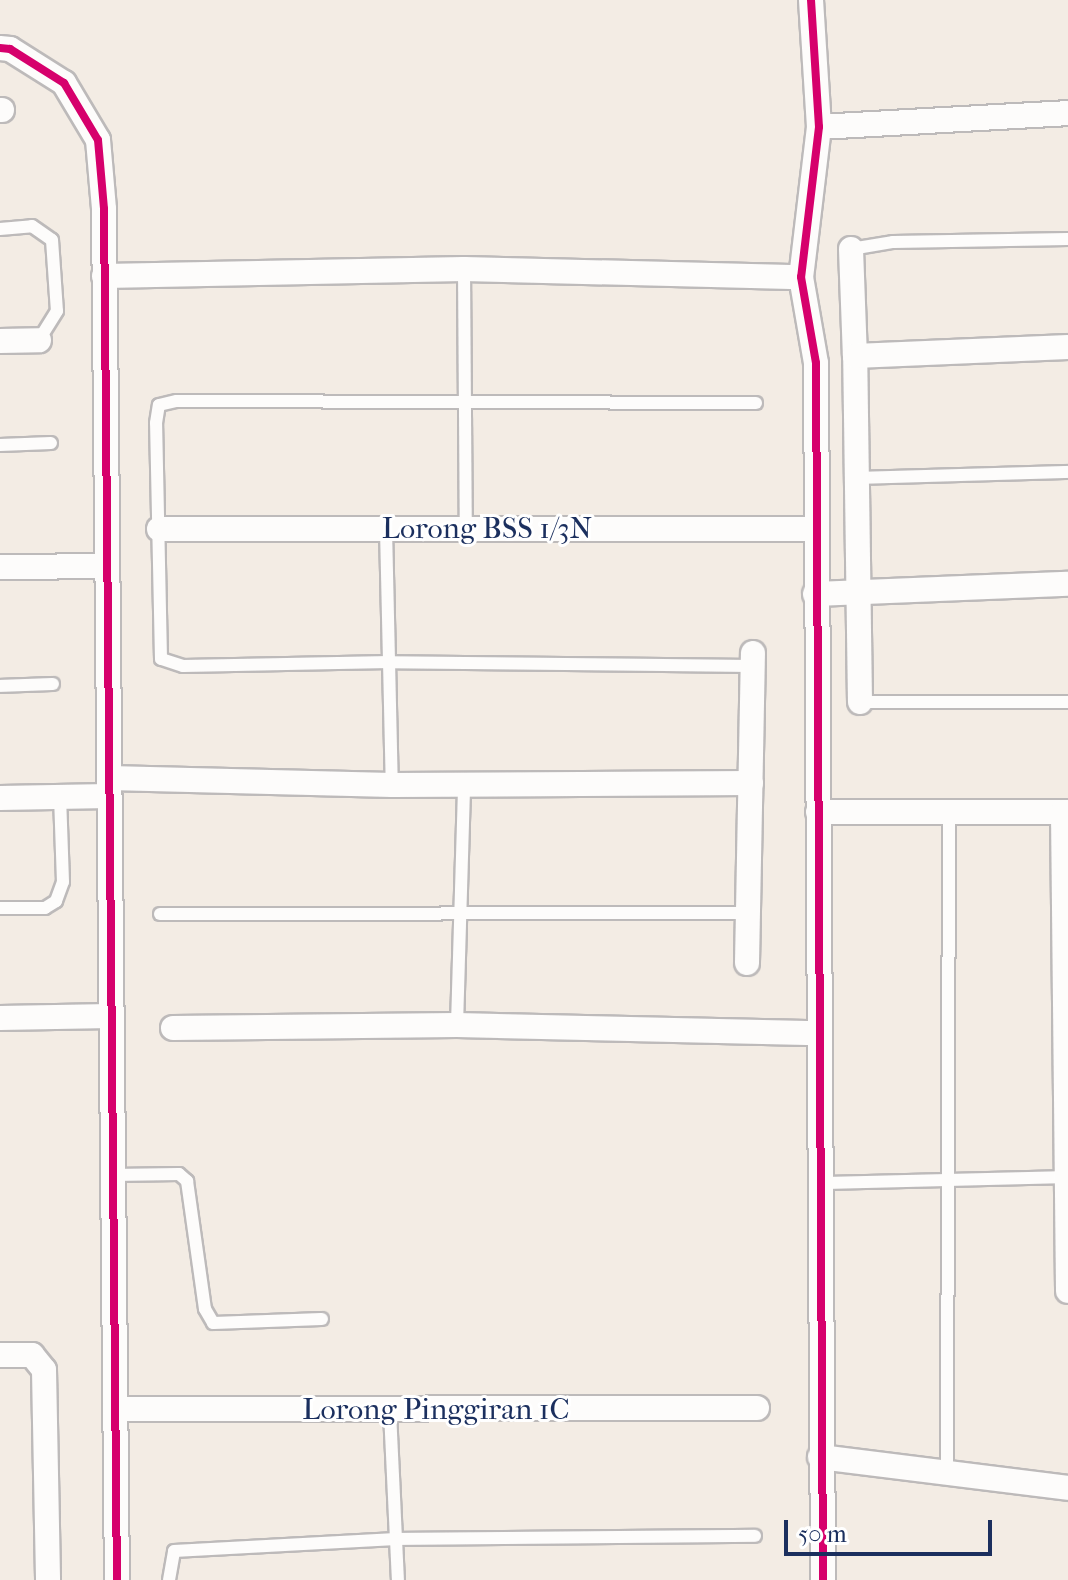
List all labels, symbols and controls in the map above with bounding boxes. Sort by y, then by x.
street label: Lorong BSS 1/3N [382,511,592,547]
street label: Lorong Pinggiran 1C [302,1392,570,1428]
scale bar [788,1504,996,1554]
text: 50 m [798,1520,847,1548]

